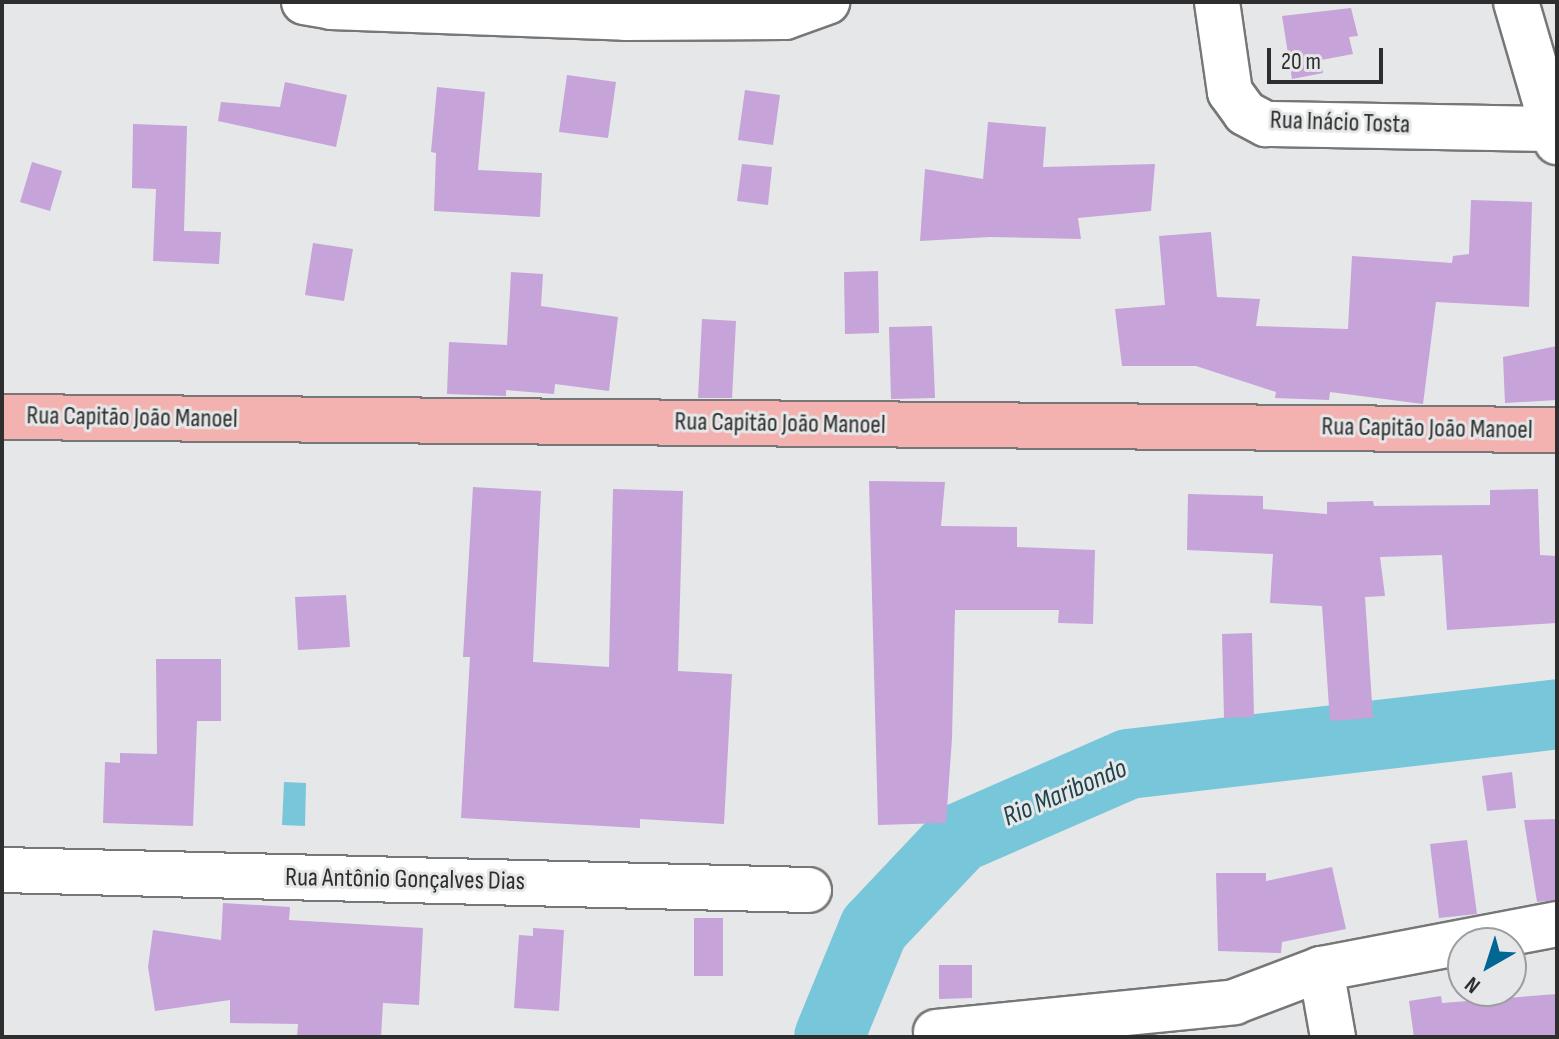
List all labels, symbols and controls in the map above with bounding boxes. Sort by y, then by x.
scale bar [1271,32,1387,82]
text: 20 m [1281,47,1321,76]
street label: Rua Inácio Tosta [1269,105,1411,141]
street label: Rua Capitão João Manoel [26,401,238,435]
street label: Rua Capitão João Manoel [674,407,886,441]
street label: Rua Capitão João Manoel [1321,412,1533,446]
water label: Rio Maribondo [998,752,1132,834]
street label: Rua Antônio Gonçalves Dias [285,862,525,898]
north arrow [1447,927,1527,1007]
text: N [1460,970,1486,999]

